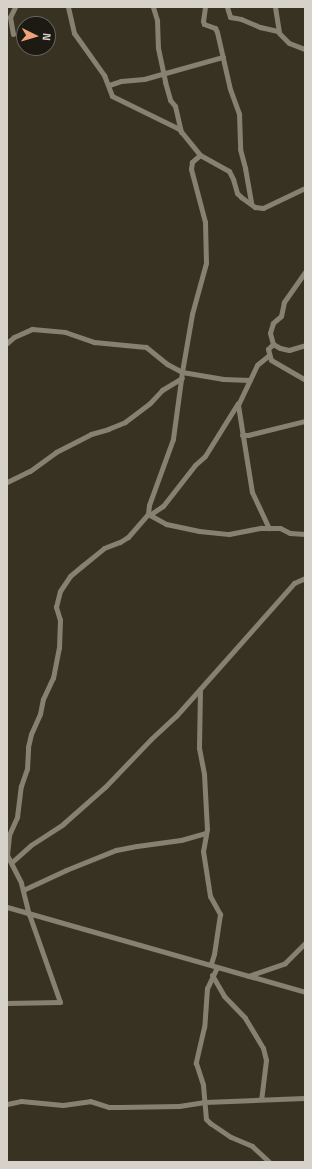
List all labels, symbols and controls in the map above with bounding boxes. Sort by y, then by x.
north arrow [16,16,56,56]
text: N [39,32,55,41]

